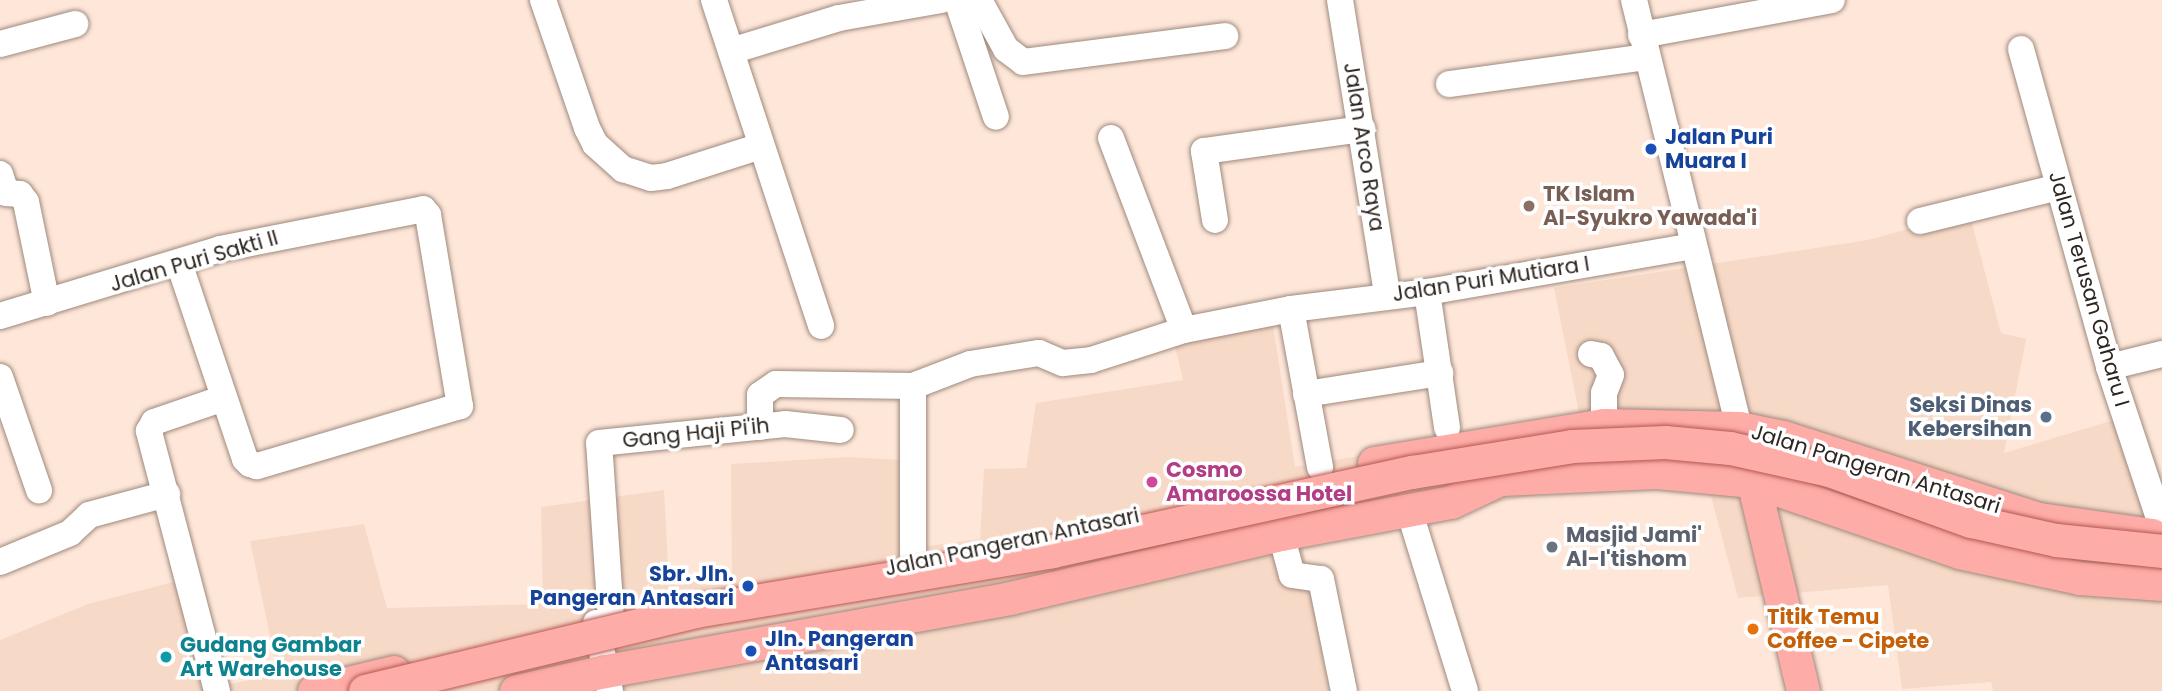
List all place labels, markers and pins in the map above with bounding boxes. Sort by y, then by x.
place label: Jalan Puri Muara I [1665,124,1773,174]
marker: Jalan Puri Muara I [1643,141,1659,157]
place label: TK Islam Al-Syukro Yawada'i [1543,181,1757,231]
marker: TK Islam Al-Syukro Yawada'i [1521,198,1537,214]
place label: Seksi Dinas Kebersihan [1908,392,2032,442]
marker: Seksi Dinas Kebersihan [2038,409,2054,425]
place label: Cosmo Amaroossa Hotel [1166,457,1352,507]
marker: Cosmo Amaroossa Hotel [1144,474,1160,490]
place label: Masjid Jami' Al-I'tishom [1566,522,1702,572]
marker: Masjid Jami' Al-I'tishom [1544,539,1560,555]
place label: Sbr. Jln. Pangeran Antasari [530,561,734,611]
marker: Sbr. Jln. Pangeran Antasari [740,578,756,594]
place label: Titik Temu Coffee - Cipete [1767,604,1929,654]
marker: Titik Temu Coffee - Cipete [1745,621,1761,637]
place label: Jln. Pangeran Antasari [765,626,914,676]
place label: Gudang Gambar Art Warehouse [180,632,362,682]
marker: Jln. Pangeran Antasari [743,643,759,659]
marker: Gudang Gambar Art Warehouse [158,649,174,665]

